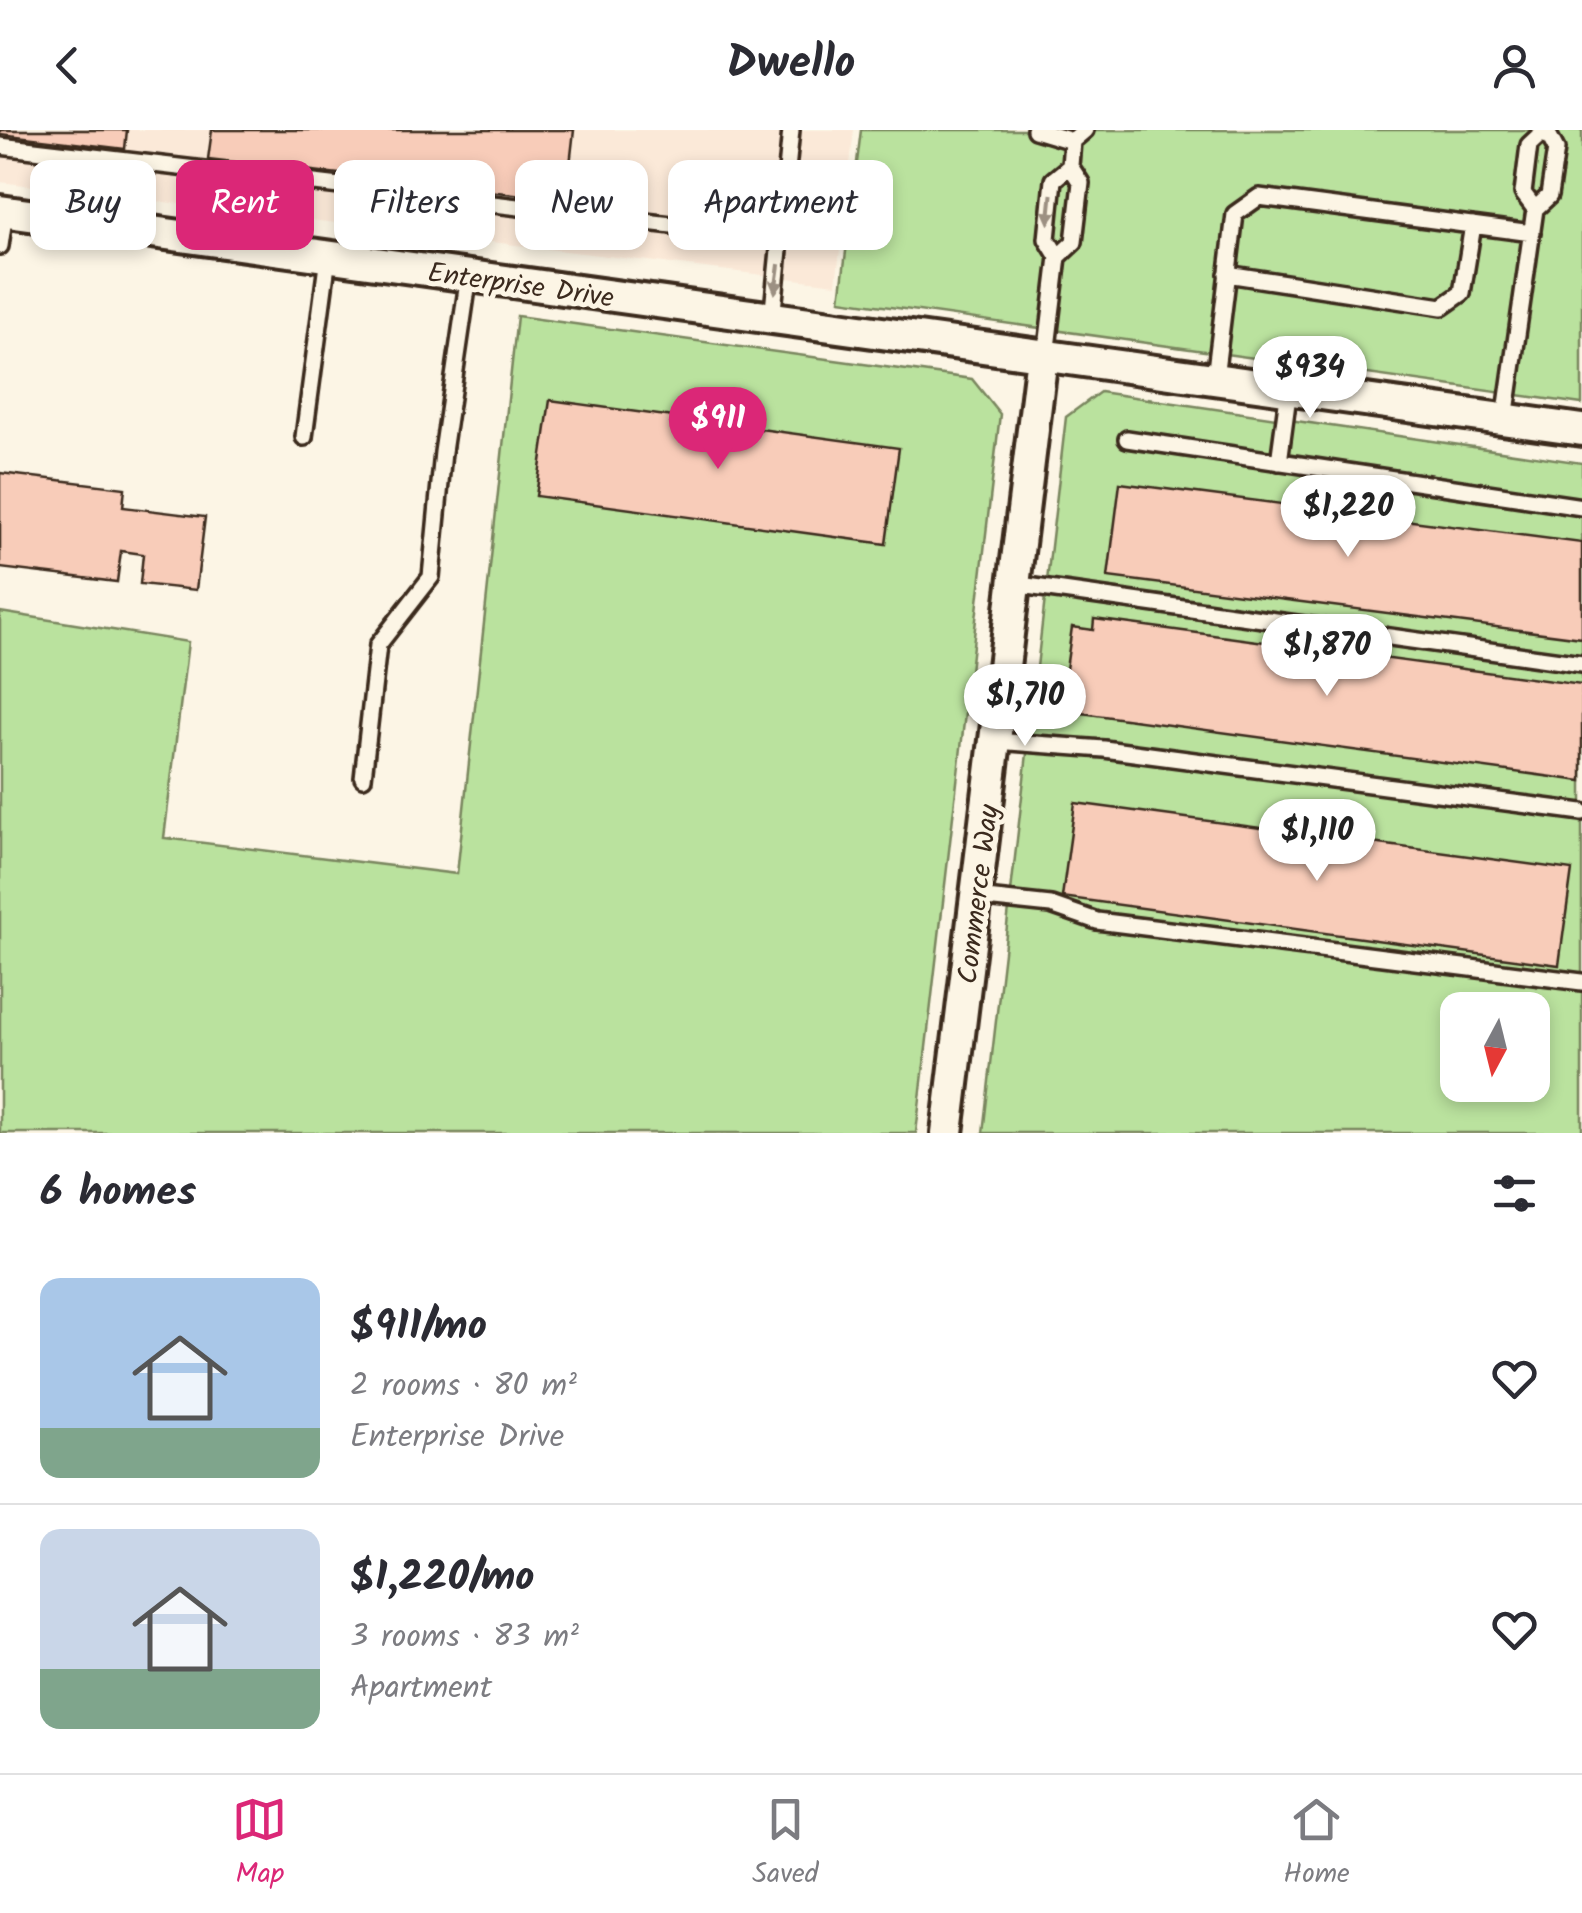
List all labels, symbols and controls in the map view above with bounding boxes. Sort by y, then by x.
text: Dwello [727,29,855,101]
icon: back [40,38,95,93]
icon: person [1487,38,1542,93]
chip: Buy [30,160,156,250]
chip: Rent [176,160,314,250]
chip: Filters [334,160,495,250]
chip: New [515,160,648,250]
chip: Apartment [668,160,893,250]
one-way arrow [1042,194,1058,226]
street label: Enterprise Drive [425,251,617,322]
one-way arrow [769,264,785,295]
pin: $934 [1251,336,1369,421]
text: $934 [1275,343,1345,394]
pin: $911 [659,387,777,472]
text: $911 [691,394,745,445]
pin: $1,220 [1267,475,1429,560]
text: $1,220 [1303,482,1393,533]
pin: $1,870 [1246,614,1408,699]
text: $1,870 [1283,621,1371,672]
pin: $1,710 [944,664,1106,749]
text: $1,710 [986,671,1064,722]
pin: $1,110 [1236,799,1398,884]
street label: Commerce Way [946,801,1013,987]
text: $1,110 [1281,806,1353,857]
north arrow [1440,992,1550,1102]
map controls [1440,992,1550,1102]
text: 6 homes [40,1160,196,1227]
icon: filters [1487,1166,1542,1221]
text: $911/mo [350,1294,487,1361]
icon: home [120,1318,240,1438]
icon: heart [1487,1351,1542,1406]
text: 2 rooms · 80 m² [350,1361,577,1412]
text: Enterprise Drive [350,1412,564,1463]
text: $1,220/mo [350,1545,534,1612]
icon: home [120,1569,240,1689]
icon: heart [1487,1602,1542,1657]
text: 3 rooms · 83 m² [350,1612,579,1663]
text: Apartment [350,1663,492,1714]
tab: Map [232,1792,287,1897]
tab: Saved [752,1792,819,1897]
tab: Home [1283,1792,1350,1897]

